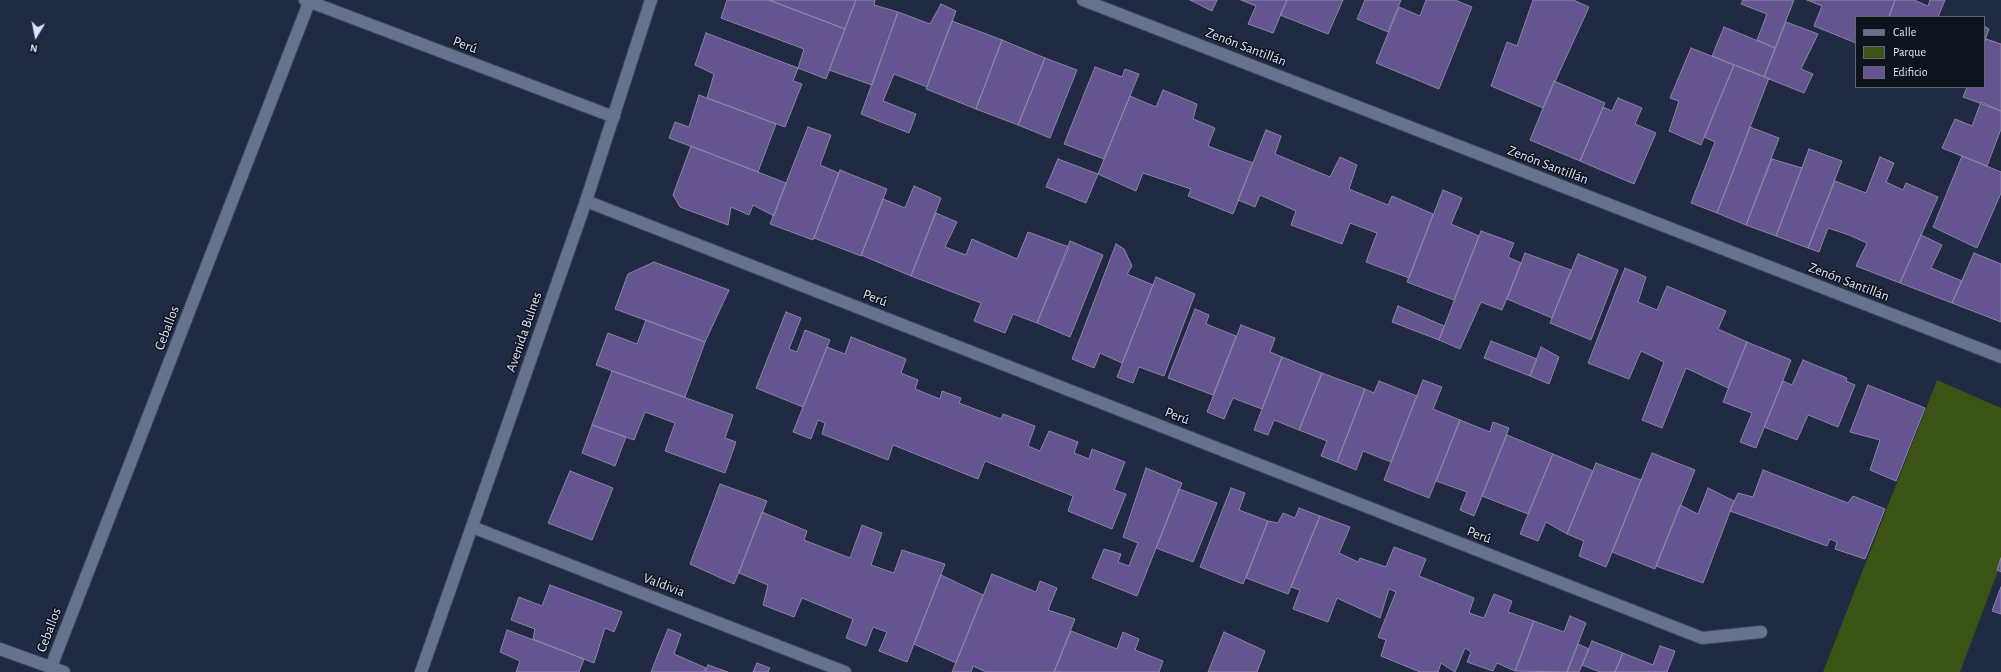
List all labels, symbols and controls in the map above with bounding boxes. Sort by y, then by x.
north arrow [16,16,56,56]
legend [1855,16,1985,88]
street label: Zenón Santillán [1203,24,1289,70]
text: Calle [1893,26,1916,38]
street label: Perú [450,33,480,57]
text: N [29,42,39,54]
text: Parque [1893,46,1926,58]
text: Edificio [1893,66,1928,78]
street label: Zenón Santillán [1505,142,1591,188]
street label: Zenón Santillán [1806,259,1892,305]
street label: Perú [860,286,890,310]
street label: Avenida Bulnes [502,290,546,374]
street label: Ceballos [151,303,183,353]
street label: Perú [1162,404,1192,428]
street label: Perú [1464,523,1494,547]
street label: Valdivia [641,569,687,601]
street label: Ceballos [33,605,65,655]

